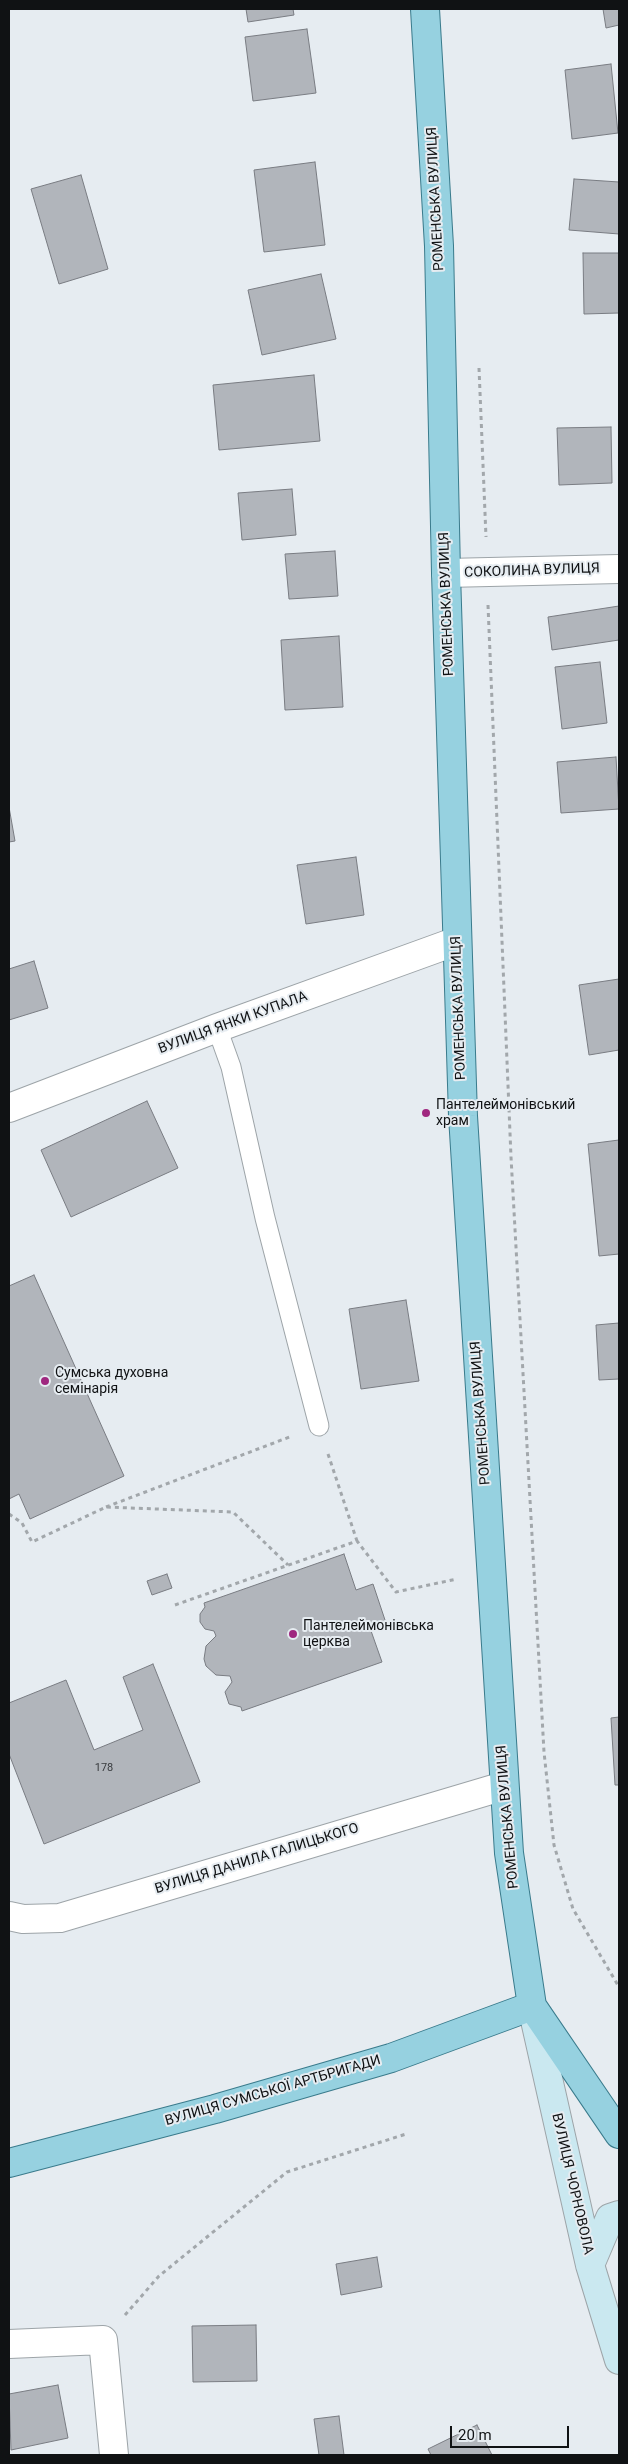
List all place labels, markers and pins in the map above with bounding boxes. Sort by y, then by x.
place label: Пантелеймонівський храм [436,1097,575,1130]
marker: Пантелеймонівський храм [420,1107,432,1119]
place label: Сумська духовна семінарія [55,1365,168,1398]
marker: Сумська духовна семінарія [39,1375,51,1387]
place label: Пантелеймонівська церква [303,1618,434,1650]
marker: Пантелеймонівська церква [287,1628,299,1640]

